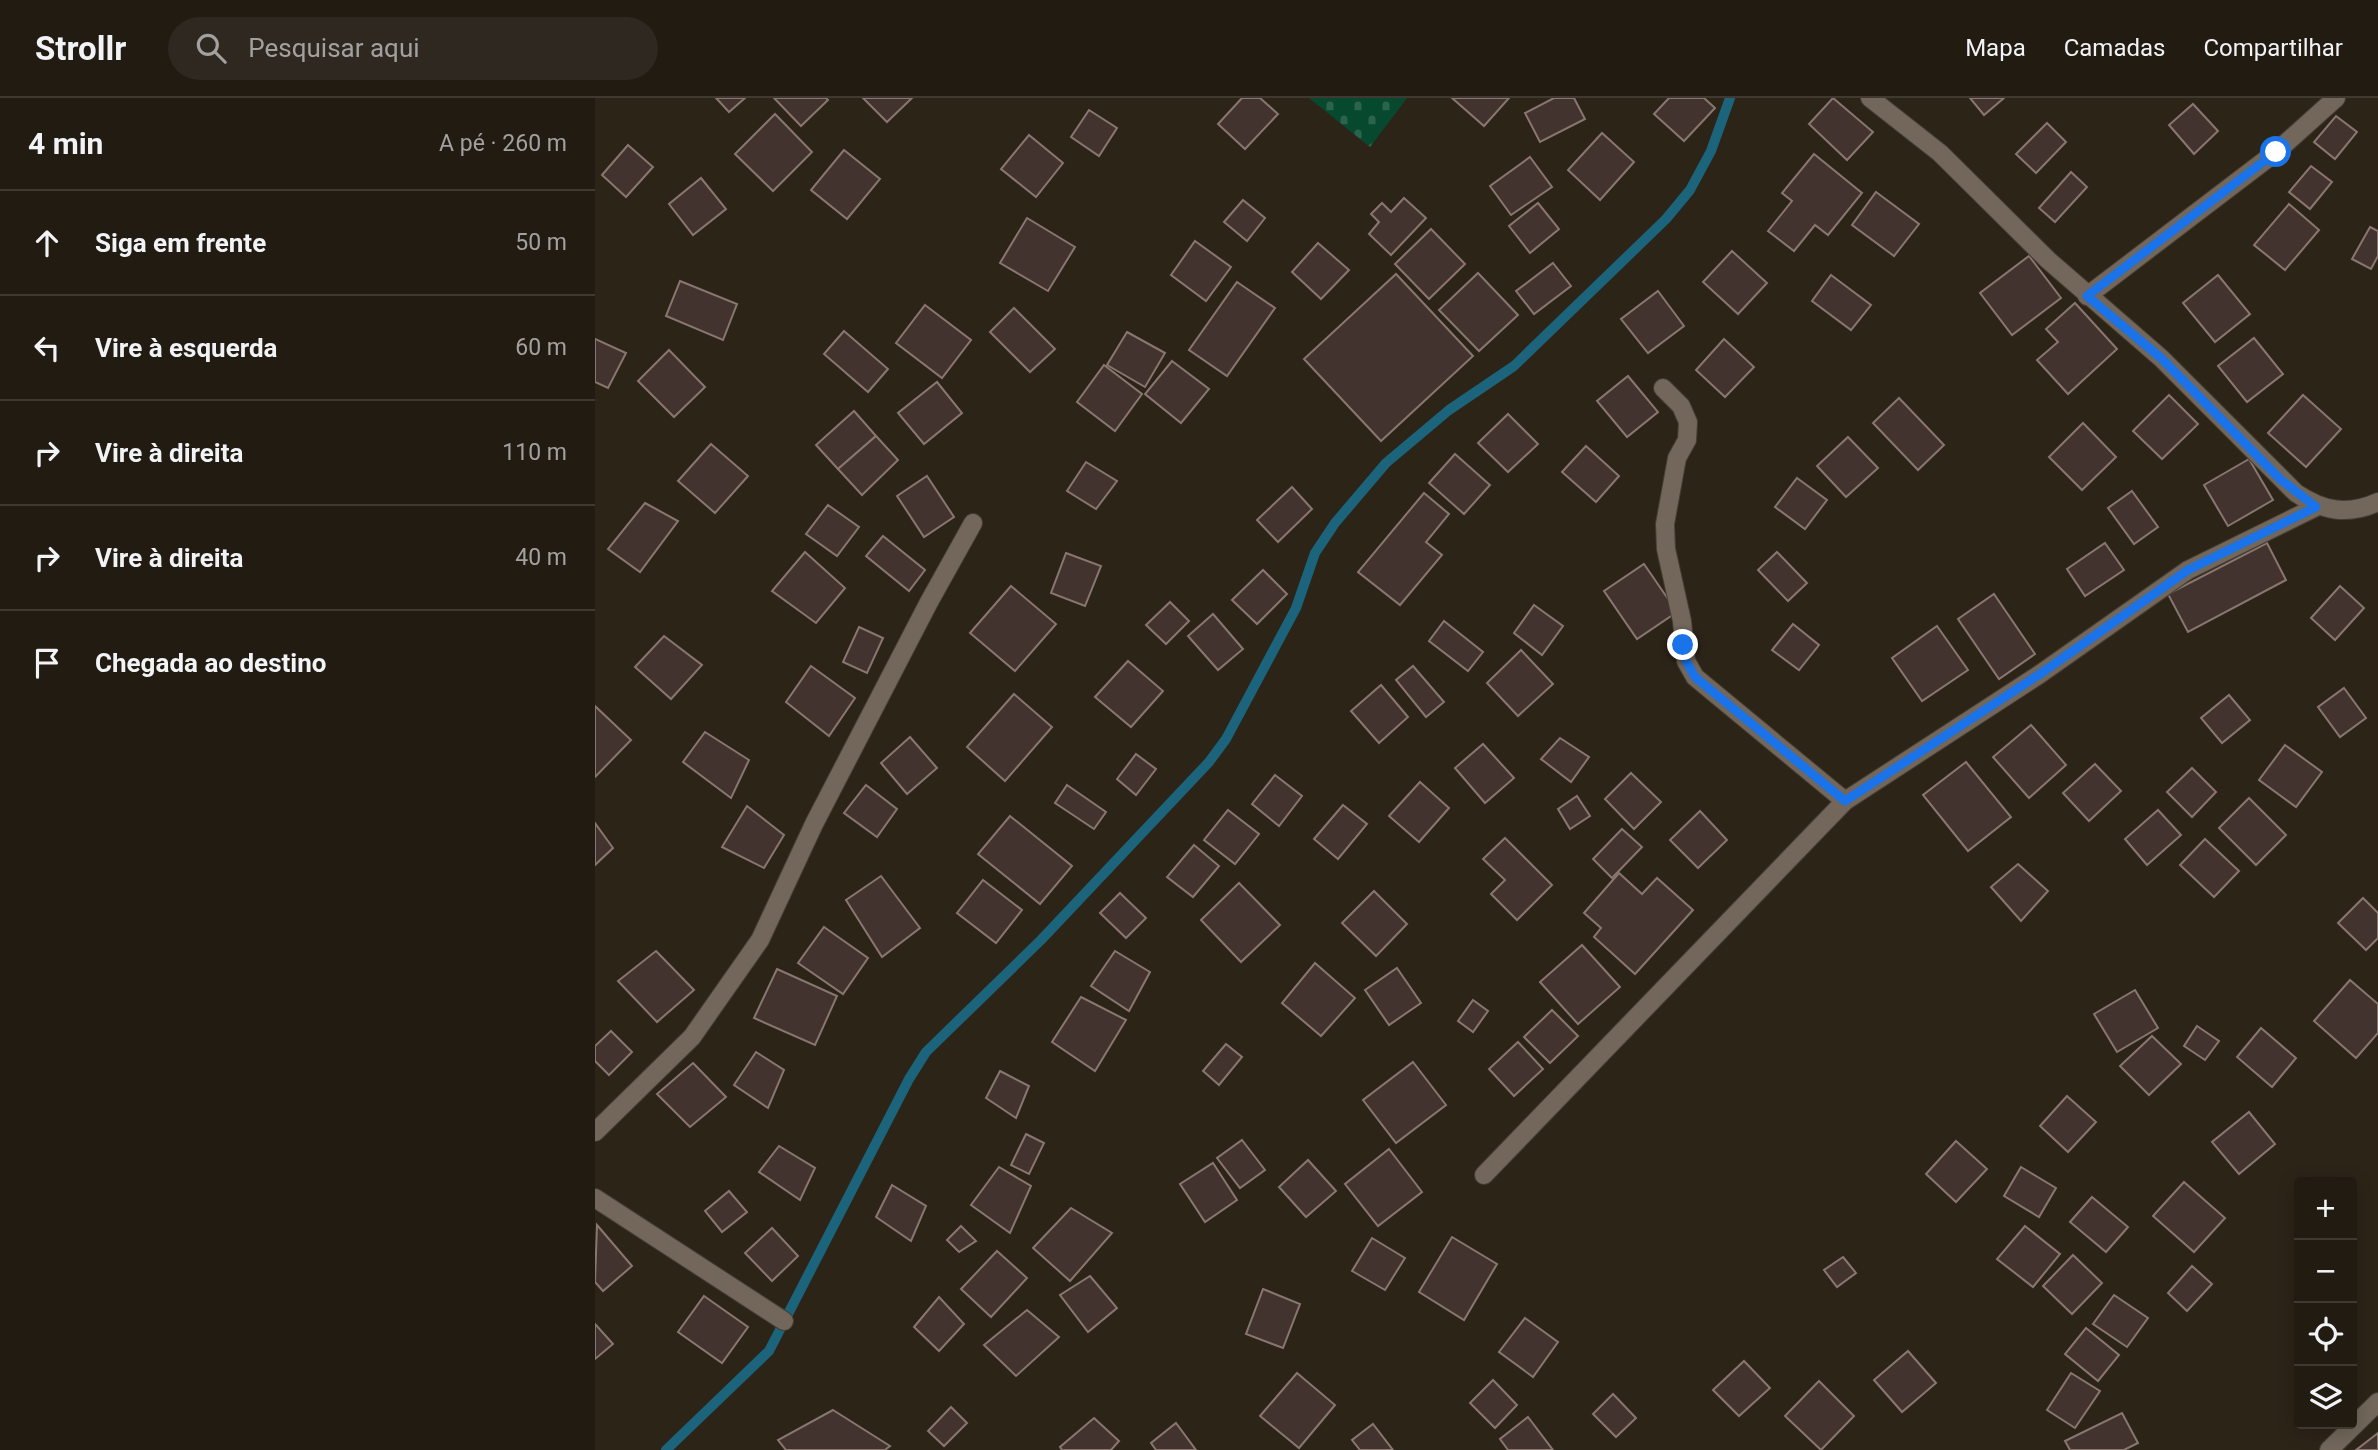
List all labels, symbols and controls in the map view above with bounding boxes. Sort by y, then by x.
search box [168,17,658,80]
text: Strollr [35,29,126,68]
icon: search [192,29,230,67]
text: Pesquisar aqui [248,33,420,63]
text: Mapa [1965,34,2026,62]
text: Camadas [2064,34,2165,62]
text: Compartilhar [2203,34,2343,62]
text: 4 min [28,126,103,161]
text: A pé · 260 m [439,130,567,157]
route start [2260,136,2291,167]
icon: ahead [28,224,66,262]
text: Siga em frente [95,228,266,258]
text: 50 m [515,229,567,256]
icon: left [28,329,66,367]
text: Vire à esquerda [95,333,278,363]
text: 60 m [515,334,567,361]
icon: right [28,434,66,472]
text: Vire à direita [95,438,243,468]
text: 110 m [502,439,567,466]
icon: right [28,539,66,577]
text: Vire à direita [95,543,243,573]
text: 40 m [515,544,567,571]
route end [1667,629,1698,660]
icon: arrive [28,644,66,682]
text: Chegada ao destino [95,648,326,678]
map controls [2294,1177,2357,1429]
button: + [2294,1177,2357,1240]
button: − [2294,1240,2357,1303]
button: locate [2294,1303,2357,1366]
button: layers [2294,1366,2357,1429]

